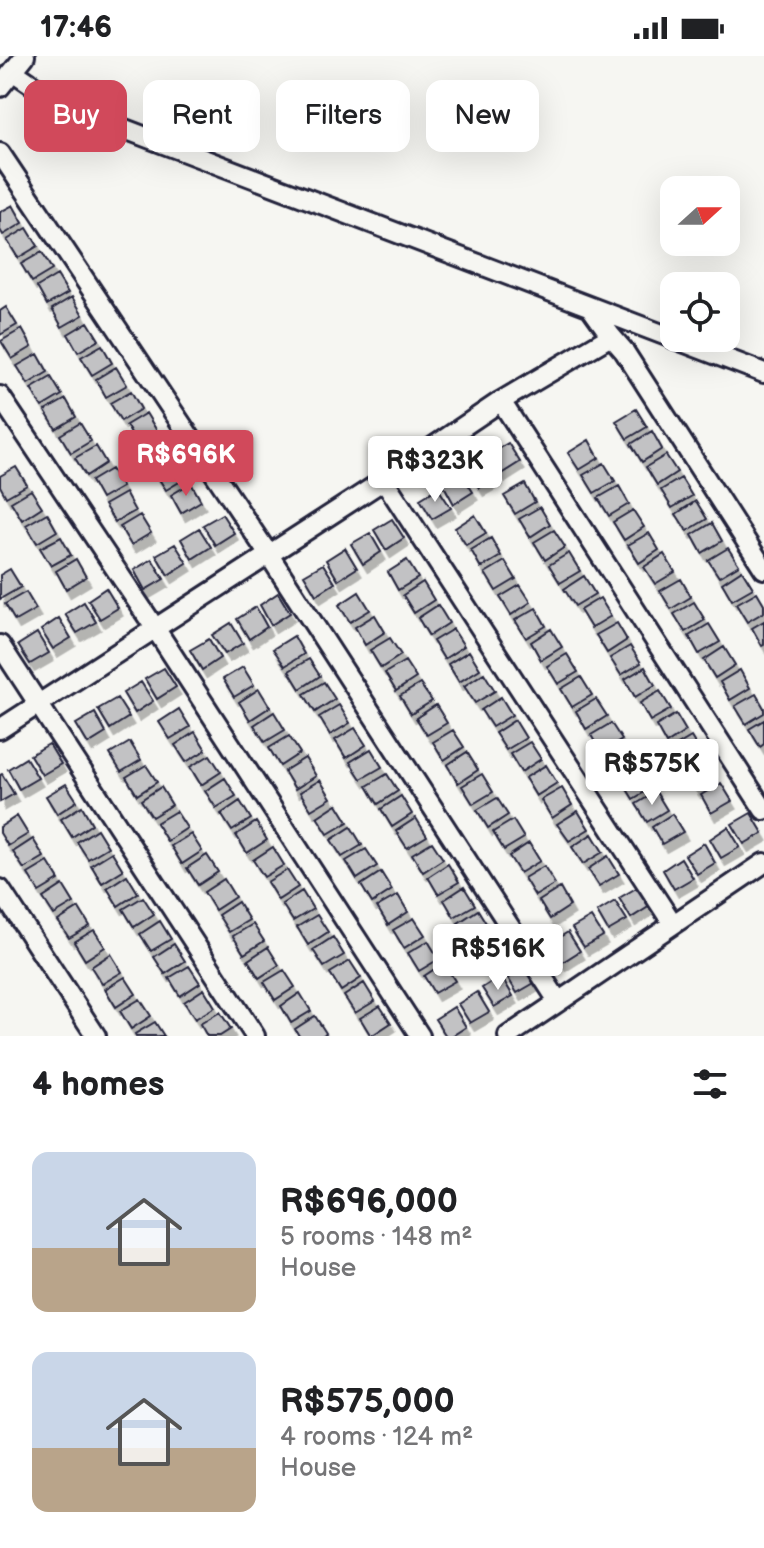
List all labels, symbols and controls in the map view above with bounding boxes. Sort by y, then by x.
text: 17:46 [40,10,112,46]
chip: Buy [24,80,127,152]
chip: Rent [143,80,260,152]
chip: Filters [276,80,410,152]
chip: New [426,80,539,152]
north arrow [660,176,740,256]
map controls [660,176,740,352]
button: locate [660,272,740,352]
pin: R$696K [121,430,251,498]
pin: R$323K [370,436,500,504]
text: R$696K [136,440,236,471]
text: R$323K [386,446,484,477]
pin: R$575K [587,739,717,807]
text: R$575K [604,749,700,780]
pin: R$516K [433,924,563,992]
text: R$516K [451,934,545,965]
icon: filters [688,1062,732,1106]
text: 4 homes [32,1064,164,1105]
text: R$696,000 [280,1181,458,1222]
icon: home [96,1184,192,1280]
text: 5 rooms · 148 m² [280,1222,472,1253]
text: House [280,1253,356,1284]
text: R$575,000 [280,1381,455,1422]
icon: home [96,1384,192,1480]
text: 4 rooms · 124 m² [280,1422,473,1453]
text: House [280,1453,356,1484]

